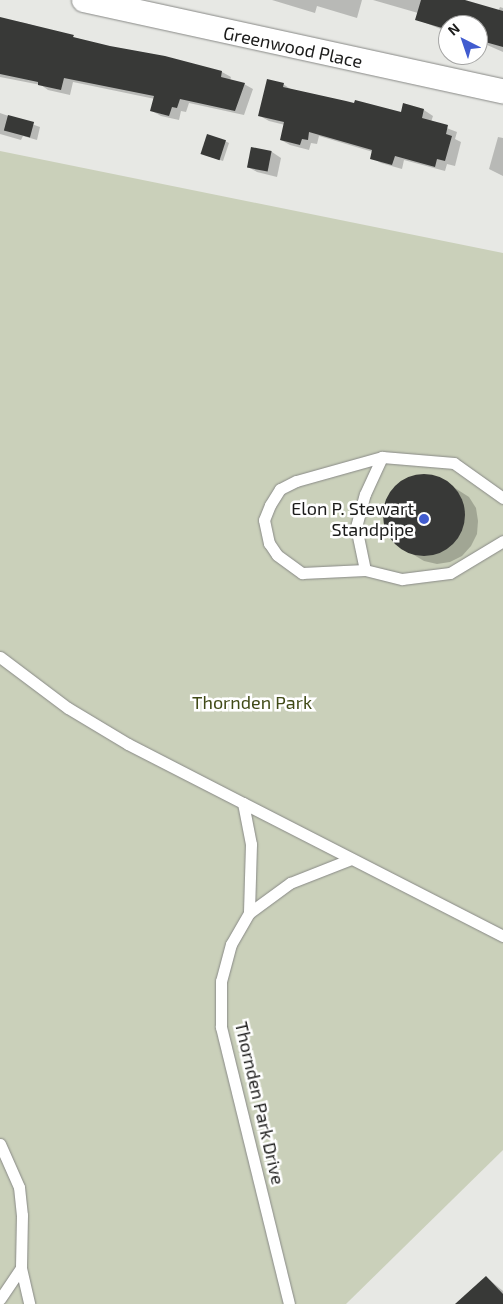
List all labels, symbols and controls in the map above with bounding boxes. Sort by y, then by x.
north arrow [438,15,488,65]
text: N [444,19,463,39]
street label: Greenwood Place [221,22,365,72]
place label: Elon P. Stewart Standpipe [291,498,414,540]
marker: Elon P. Stewart Standpipe [418,513,430,525]
park label: Thornden Park [192,691,312,713]
street label: Thornden Park Drive [231,1019,289,1187]

